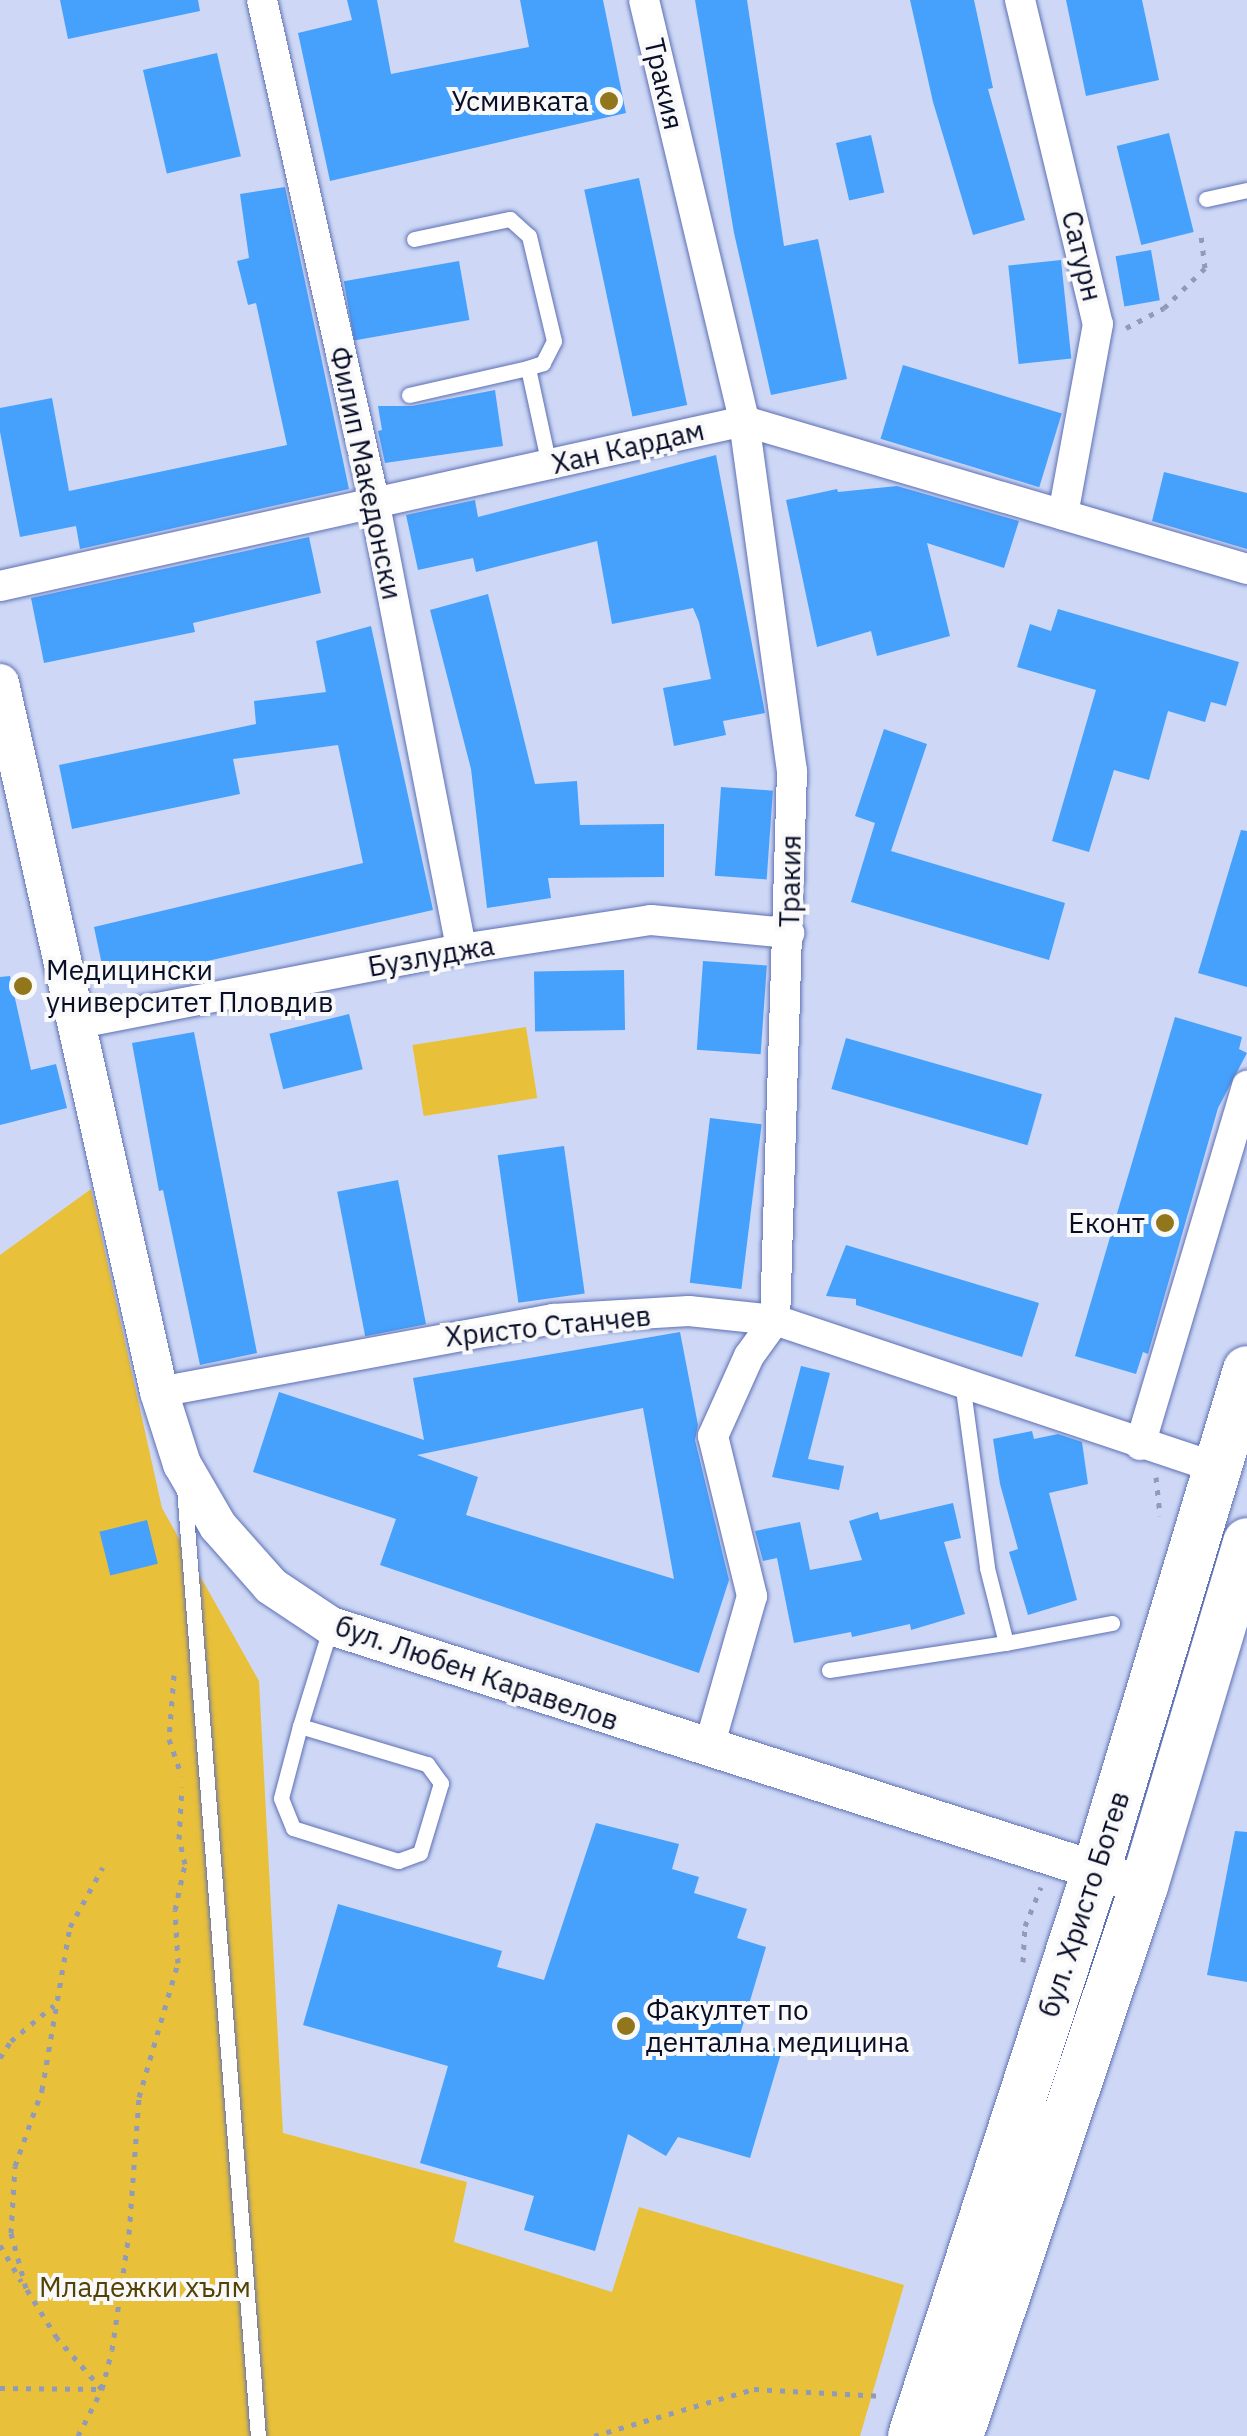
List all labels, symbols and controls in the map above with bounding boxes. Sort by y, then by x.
street label: Тракия [637,35,691,133]
place label: Усмивката [451,84,589,118]
marker: Усмивката [598,90,620,112]
street label: Сатурн [1055,207,1109,305]
street label: Филип Македонски [323,343,409,603]
street label: Хан Кардам [548,413,708,481]
street label: Тракия [772,834,808,928]
street label: Бузлуджа [365,928,497,984]
place label: Медицински университет Пловдив [46,953,334,1019]
marker: Медицински университет Пловдив [10,973,36,999]
place label: Еконт [1068,1206,1145,1240]
marker: Еконт [1154,1212,1176,1234]
street label: Христо Станчев [443,1298,653,1354]
street label: бул. Любен Каравелов [331,1609,623,1737]
street label: бул. Христо Ботев [1032,1787,1136,2021]
place label: Факултет по дентална медицина [646,1993,909,2059]
marker: Факултет по дентална медицина [615,2015,637,2037]
park label: Младежки хълм [39,2270,251,2304]

